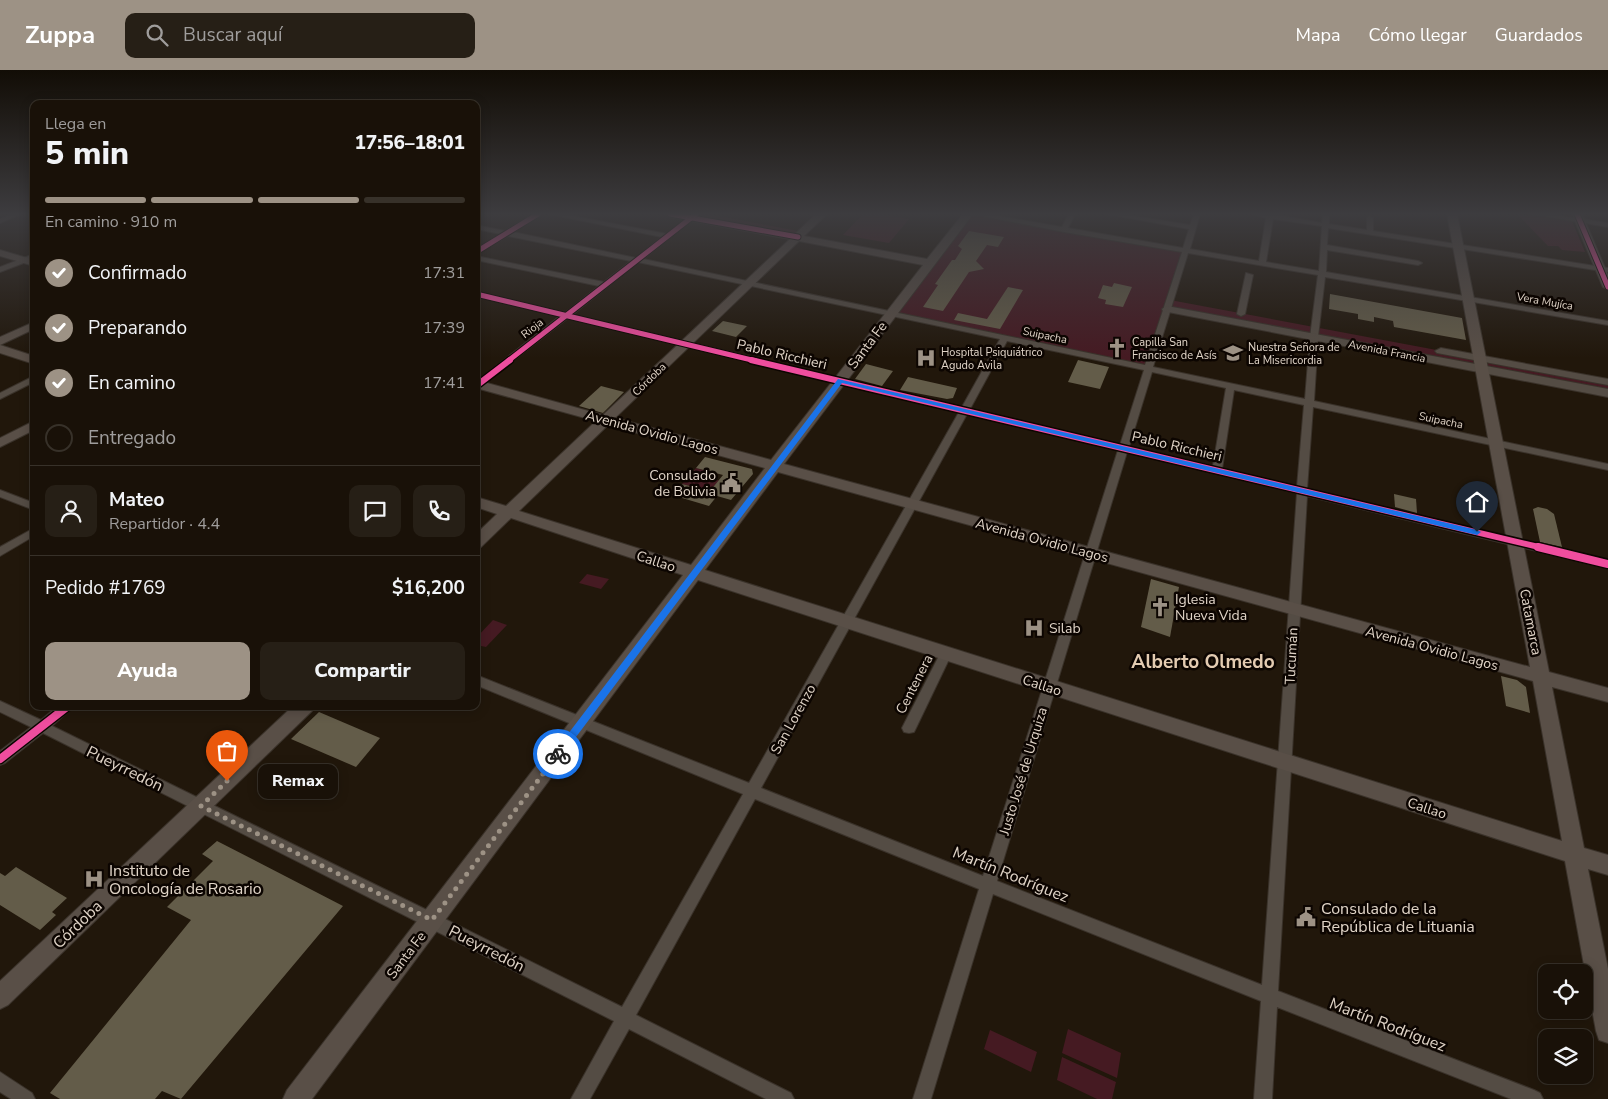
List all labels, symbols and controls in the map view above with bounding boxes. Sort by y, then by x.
search box [125,13,475,58]
text: Zuppa [25,19,95,51]
icon: search [143,21,171,49]
text: Buscar aquí [183,22,282,48]
text: Mapa [1296,23,1341,47]
text: Cómo llegar [1369,23,1467,47]
text: Guardados [1495,23,1583,47]
text: Llega en [45,113,106,135]
text: 17:56–18:01 [354,130,465,156]
text: 5 min [45,132,129,175]
text: En camino · 910 m [45,211,177,233]
icon: check [45,259,73,287]
text: Confirmado [88,260,187,286]
text: 17:31 [423,262,465,284]
street label: Vera Mujíca [1515,289,1574,314]
icon: check [45,314,73,342]
text: Preparando [88,315,187,341]
street label: Rioja [518,315,547,342]
text: 17:39 [423,317,465,339]
street label: Santa Fe [843,318,891,373]
street label: Suipacha [1021,323,1069,348]
street label: Pablo Ricchieri [735,335,829,374]
place label: Capilla San Francisco de Asís [1132,335,1217,363]
church icon: Capilla San Francisco de Asís [1106,337,1128,359]
street label: Avenida Francia [1347,337,1427,366]
place label: Nuestra Señora de La Misericordia [1248,340,1340,368]
school or university icon: Nuestra Señora de La Misericordia [1222,342,1244,364]
place label: Hospital Psiquiátrico Agudo Avila [941,345,1043,373]
hospital icon: Hospital Psiquiátrico Agudo Avila [915,347,937,369]
street label: Córdoba [629,359,670,399]
icon: check [45,369,73,397]
text: En camino [88,370,176,396]
text: 17:41 [423,372,465,394]
street label: Avenida Ovidio Lagos [583,406,721,459]
street label: Suipacha [1417,408,1465,433]
text: Entregado [88,425,176,451]
street label: Pablo Ricchieri [1130,427,1224,466]
place label: Consulado de Bolivia [649,466,716,501]
public building icon: Consulado de Bolivia [720,472,742,494]
pin [1456,481,1498,532]
button: person [45,485,97,537]
button: chat [349,485,401,537]
button: phone [413,485,465,537]
text: Mateo [109,487,164,513]
icon: home [1463,488,1491,516]
text: Repartidor · 4.4 [109,513,220,535]
street label: Avenida Ovidio Lagos [973,514,1111,567]
street label: Callao [634,546,678,577]
text: Pedido #1769 [45,575,166,601]
text: $16,200 [392,575,465,601]
street label: Catamarca [1515,587,1546,657]
place label: Iglesia Nueva Vida [1175,590,1247,625]
church icon: Iglesia Nueva Vida [1149,596,1171,618]
hospital icon: Silab [1023,617,1045,639]
place label: Silab [1049,619,1081,638]
street label: Avenida Ovidio Lagos [1363,622,1501,675]
street label: Tucumán [1281,627,1302,685]
button: Ayuda [45,642,250,700]
button: Compartir [260,642,465,700]
district label: Alberto Olmedo [1131,649,1275,675]
street label: Centenera [891,651,938,717]
street label: Callao [1020,670,1064,701]
street label: San Lorenzo [766,681,821,758]
street label: Justo José de Urquiza [995,705,1052,838]
courier [533,729,583,779]
pin [206,730,248,781]
icon: bag [213,737,241,765]
icon: bike [544,740,572,768]
street label: Pueyrredón [83,741,167,797]
callout: Remax [257,764,337,798]
text: Remax [272,770,324,792]
street label: Callao [1405,793,1449,824]
street label: Martín Rodríguez [949,842,1072,908]
place label: Instituto de Oncología de Rosario [109,860,262,900]
hospital icon: Instituto de Oncología de Rosario [83,868,105,890]
street label: Córdoba [48,896,107,954]
place label: Consulado de la República de Lituania [1321,898,1475,938]
public building icon: Consulado de la República de Lituania [1295,906,1317,928]
street label: Pueyrredón [445,920,528,977]
street label: Santa Fe [382,928,430,983]
map controls [1538,964,1593,1084]
button: locate [1538,964,1593,1019]
street label: Martín Rodríguez [1326,993,1449,1057]
button: layers [1538,1029,1593,1084]

